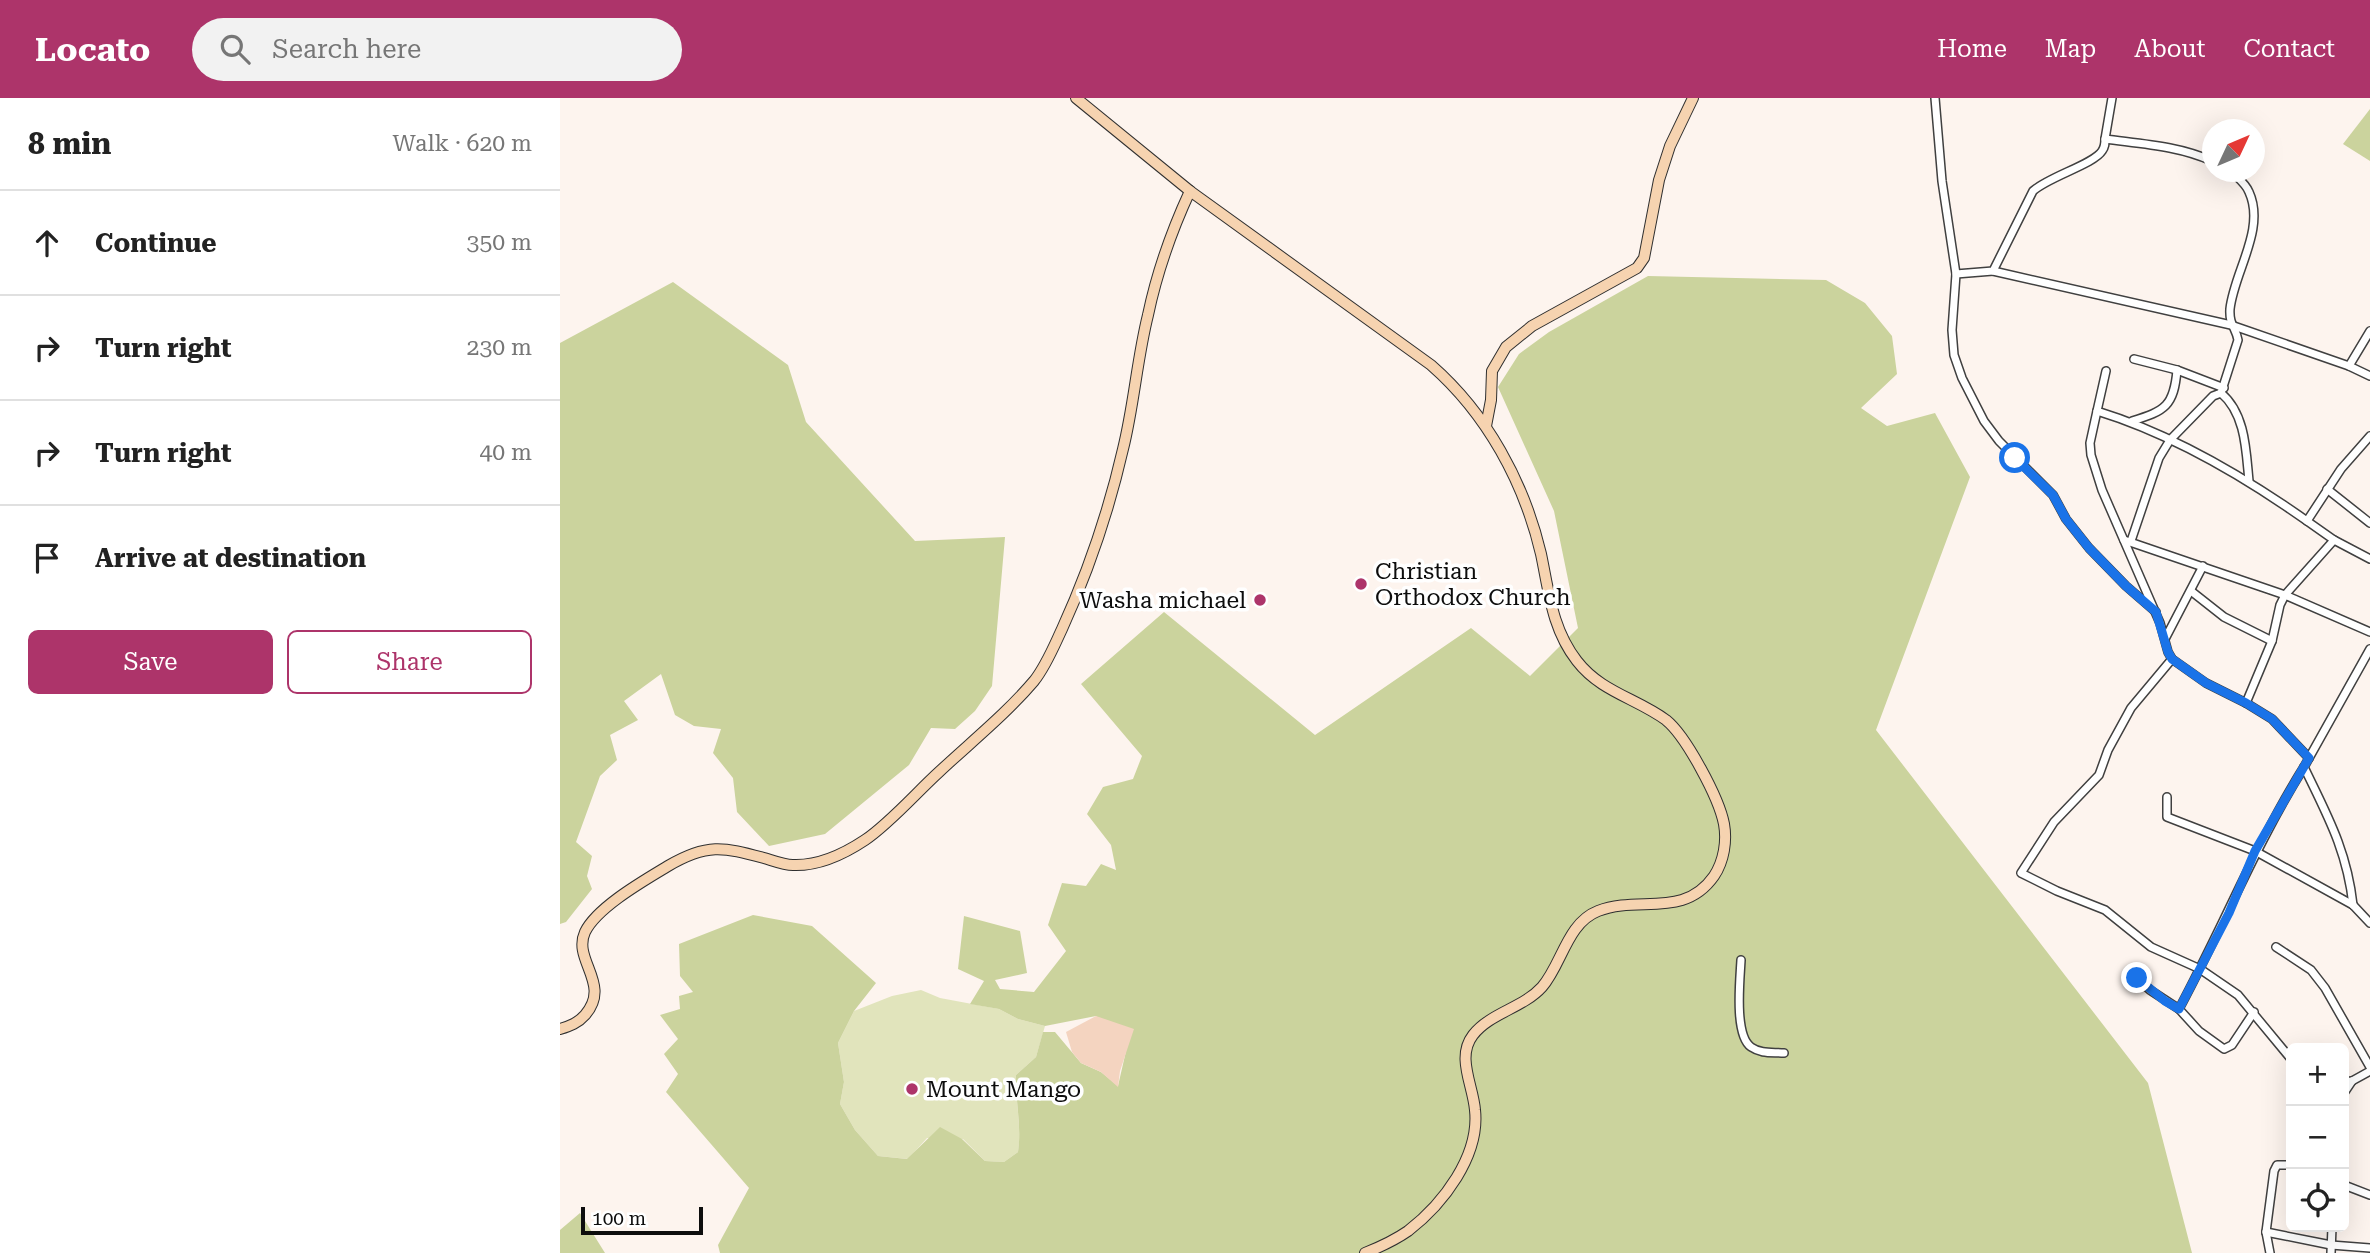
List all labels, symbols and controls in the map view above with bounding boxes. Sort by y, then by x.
search box [192,18,682,81]
text: Locato [35,30,150,69]
icon: search [216,30,254,68]
text: Search here [272,34,421,64]
text: Home [1937,35,2007,63]
text: Map [2045,35,2096,63]
text: About [2134,35,2205,63]
text: Contact [2243,35,2335,63]
north arrow [2202,119,2265,182]
text: 8 min [28,126,111,161]
text: Walk · 620 m [393,130,532,157]
icon: ahead [28,224,66,262]
text: Continue [95,228,217,258]
text: 350 m [467,229,532,256]
icon: right [28,329,66,367]
text: Turn right [95,333,231,363]
text: 230 m [467,334,532,361]
icon: right [28,434,66,472]
text: Turn right [95,438,231,468]
text: 40 m [479,439,532,466]
route start [1999,442,2030,473]
icon: arrive [28,539,66,577]
text: Arrive at destination [95,543,366,573]
place label: Christian Orthodox Church [1375,558,1571,611]
marker: Christian Orthodox Church [1353,576,1369,592]
place label: Washa michael [1079,587,1246,614]
marker: Washa michael [1252,592,1268,608]
button: Save [28,630,273,694]
button: Share [287,630,532,694]
route end [2121,962,2152,993]
map controls [2286,1043,2349,1232]
button: + [2286,1043,2349,1106]
place label: Mount Mango [926,1076,1081,1103]
marker: Mount Mango [904,1081,920,1097]
button: − [2286,1106,2349,1169]
button: locate [2286,1169,2349,1232]
scale bar [581,1204,704,1236]
text: 100 m [592,1207,646,1230]

